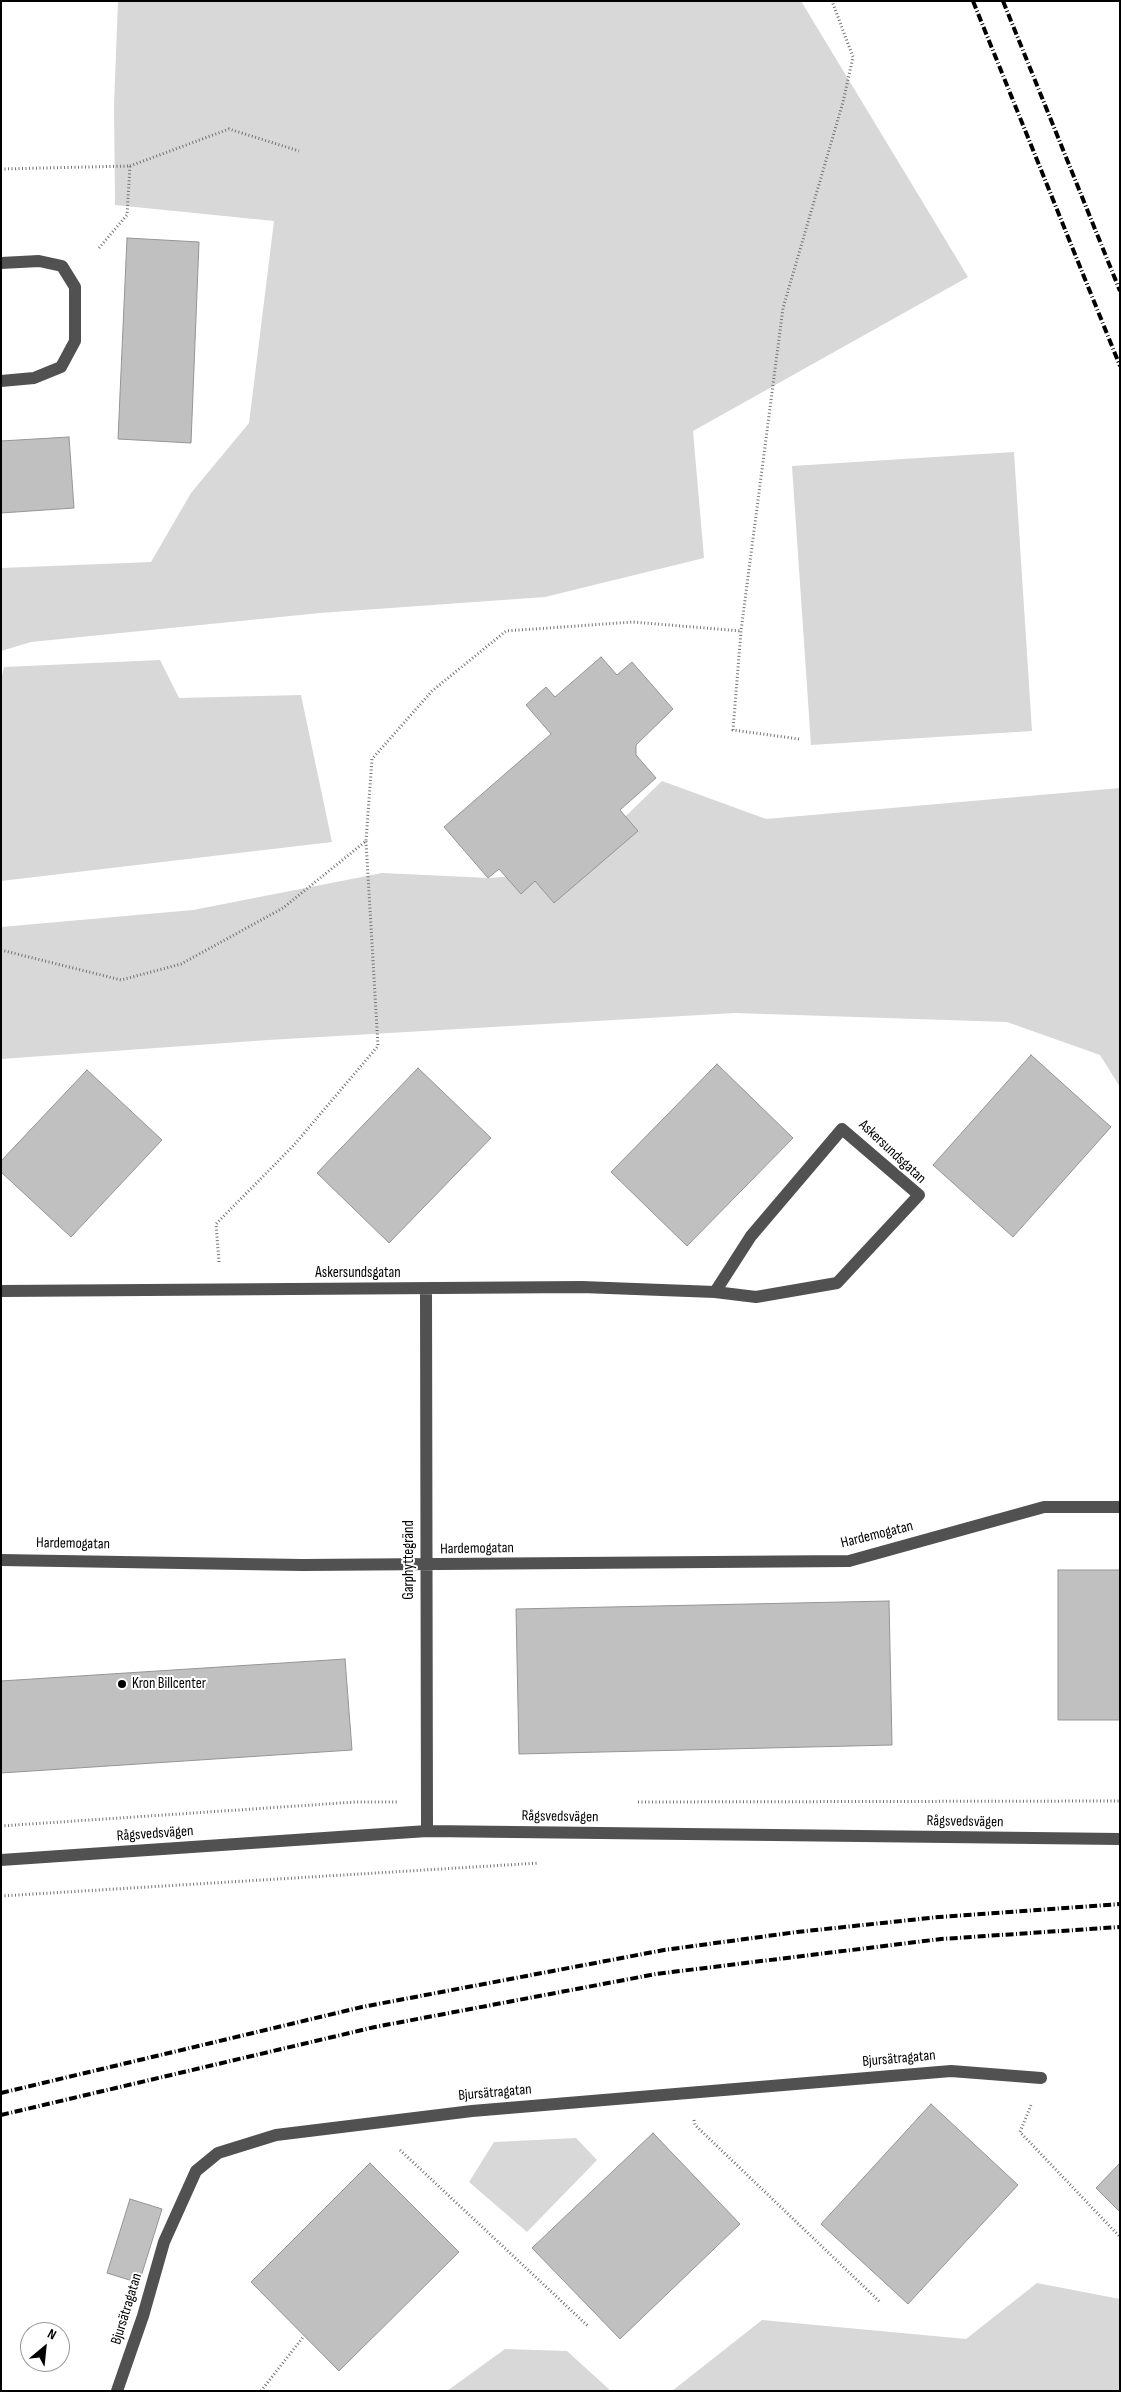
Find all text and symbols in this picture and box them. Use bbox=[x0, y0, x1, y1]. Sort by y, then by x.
street label: Askersundsgatan bbox=[855, 1116, 929, 1188]
street label: Askersundsgatan bbox=[315, 1264, 401, 1282]
street label: Hardemogatan bbox=[839, 1517, 915, 1553]
street label: Garphyttegränd bbox=[400, 1520, 418, 1600]
street label: Hardemogatan bbox=[36, 1534, 110, 1554]
street label: Hardemogatan bbox=[440, 1539, 514, 1559]
place label: Kron Billcenter bbox=[132, 1675, 206, 1693]
marker: Kron Billcenter bbox=[116, 1678, 128, 1690]
street label: Rågsvedsvägen bbox=[521, 1807, 599, 1827]
street label: Rågsvedsvägen bbox=[926, 1812, 1004, 1832]
street label: Rågsvedsvägen bbox=[116, 1822, 194, 1846]
street label: Bjursätragatan bbox=[862, 2047, 936, 2071]
street label: Bjursätragatan bbox=[458, 2081, 532, 2105]
street label: Bjursätragatan bbox=[108, 2271, 146, 2347]
north arrow bbox=[20, 2322, 70, 2372]
text: N bbox=[45, 2325, 59, 2343]

